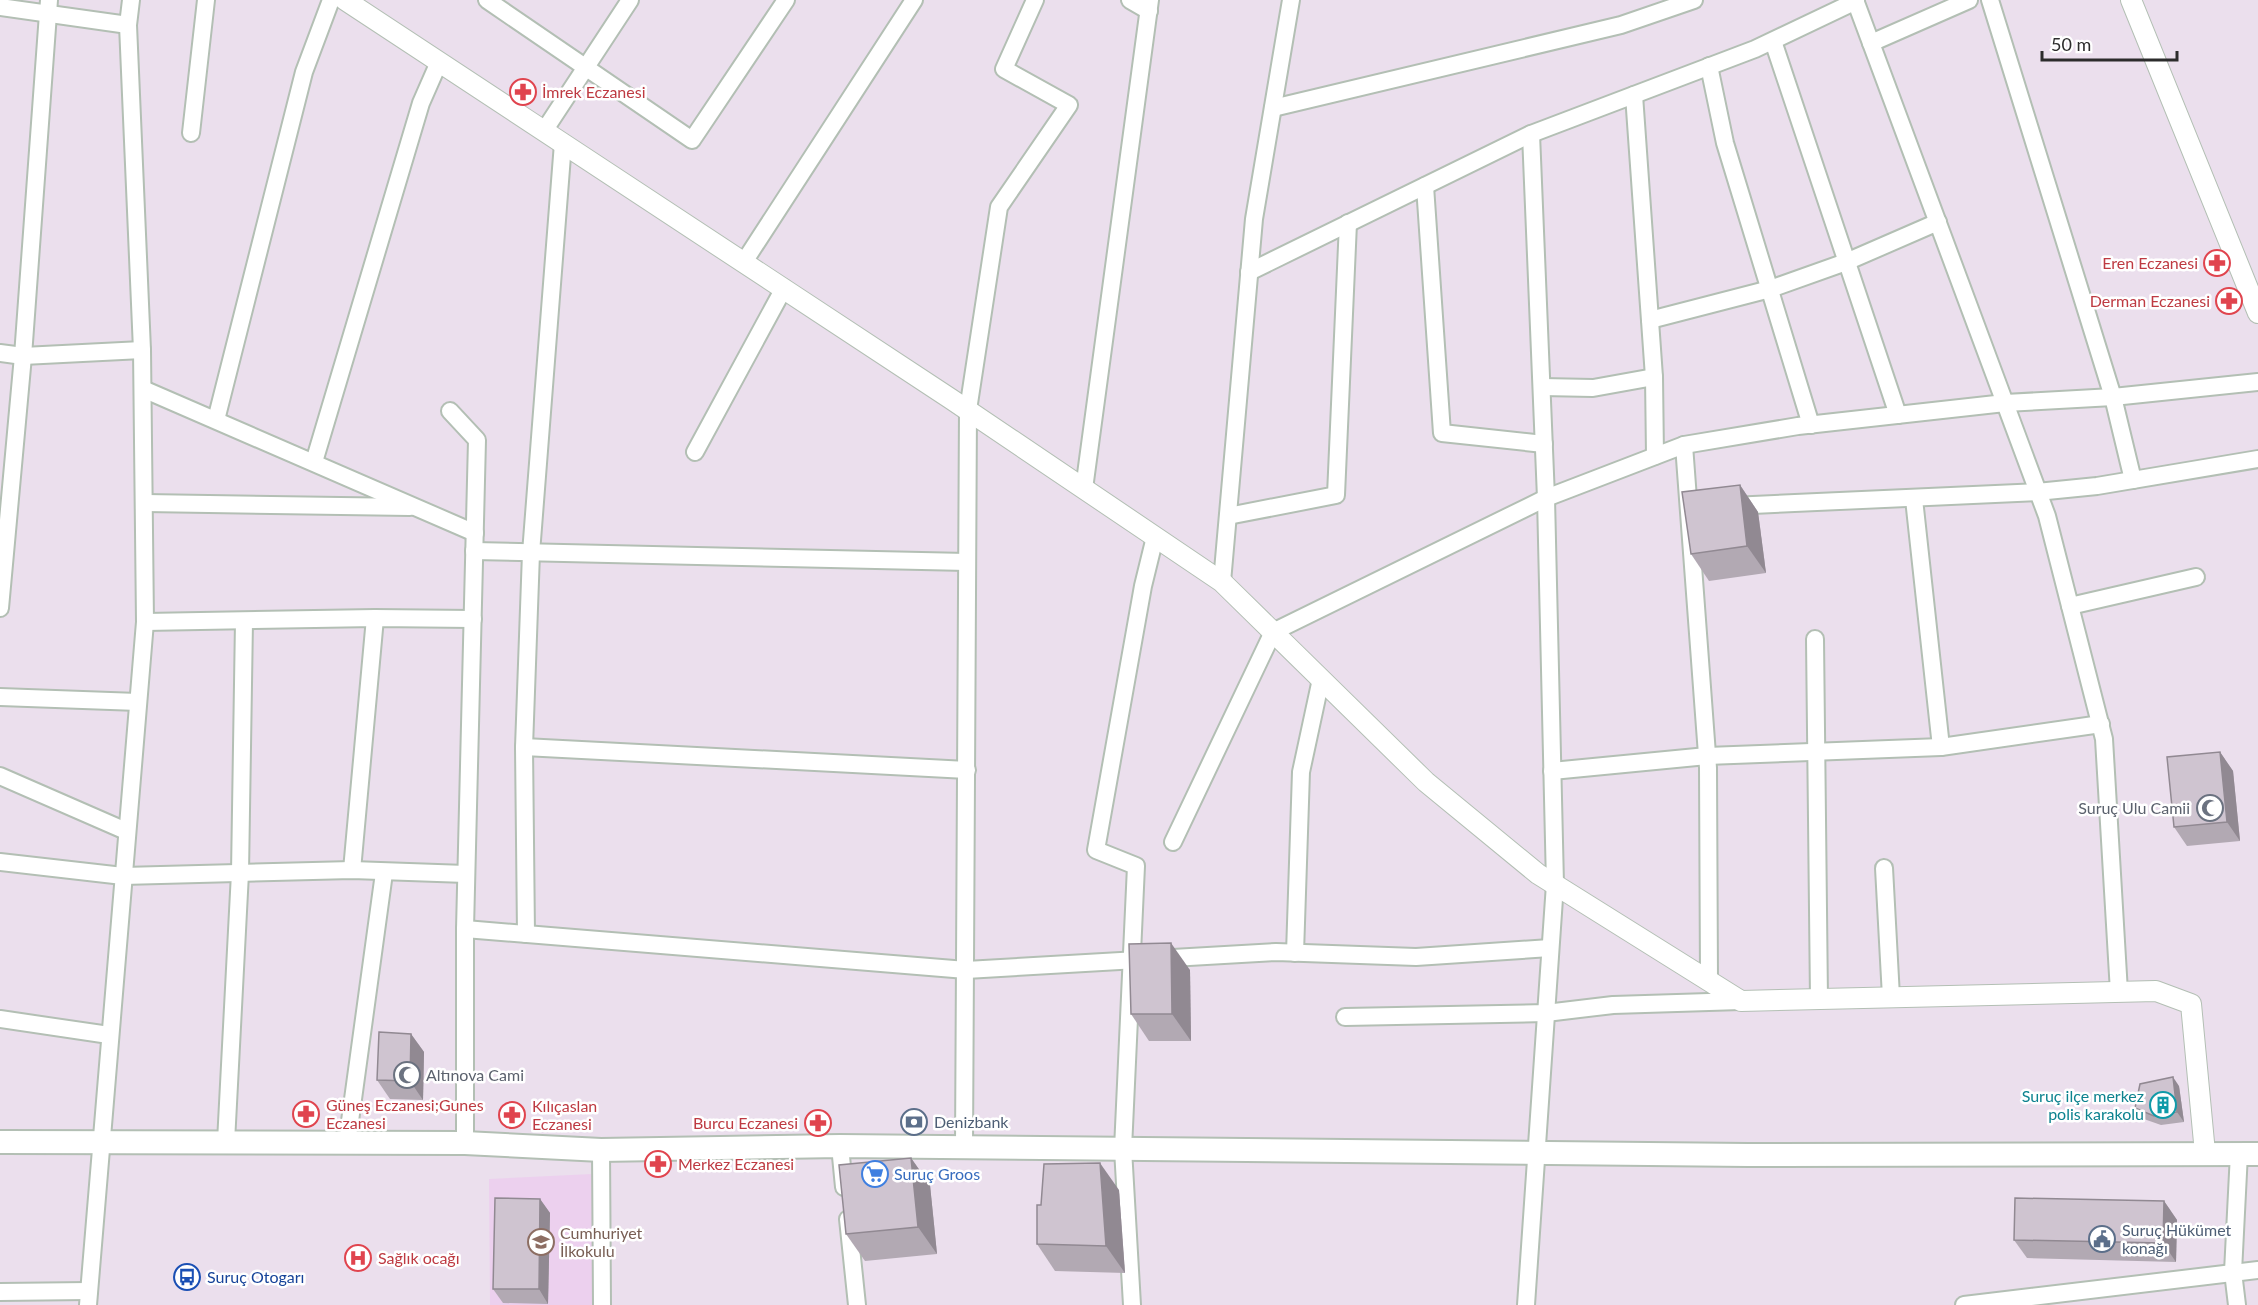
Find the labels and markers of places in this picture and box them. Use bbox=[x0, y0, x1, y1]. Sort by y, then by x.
pharmacy icon: İmrek Eczanesi bbox=[508, 77, 538, 107]
place label: İmrek Eczanesi bbox=[542, 82, 646, 101]
pharmacy icon: Eren Eczanesi bbox=[2202, 248, 2232, 278]
place label: Eren Eczanesi bbox=[2102, 253, 2198, 272]
pharmacy icon: Derman Eczanesi bbox=[2214, 286, 2244, 316]
place label: Derman Eczanesi bbox=[2090, 291, 2210, 310]
mosque icon: Suruç Ulu Camii bbox=[2195, 793, 2225, 823]
place label: Suruç Ulu Camii bbox=[2078, 798, 2190, 817]
mosque icon: Altınova Cami bbox=[392, 1060, 422, 1090]
place label: Altınova Cami bbox=[426, 1065, 524, 1084]
place label: Suruç ilçe merkez polis karakolu bbox=[2022, 1086, 2144, 1123]
building icon: Suruç ilçe merkez polis karakolu bbox=[2148, 1090, 2178, 1120]
place label: Güneş Eczanesi;Gunes Eczanesi bbox=[326, 1095, 484, 1132]
place label: Kılıçaslan Eczanesi bbox=[532, 1096, 597, 1133]
pharmacy icon: Güneş Eczanesi;Gunes Eczanesi bbox=[291, 1099, 321, 1129]
pharmacy icon: Kılıçaslan Eczanesi bbox=[497, 1100, 527, 1130]
bank icon: Denizbank bbox=[899, 1107, 929, 1137]
pharmacy icon: Burcu Eczanesi bbox=[803, 1108, 833, 1138]
place label: Denizbank bbox=[934, 1112, 1009, 1131]
place label: Burcu Eczanesi bbox=[693, 1113, 798, 1132]
pharmacy icon: Merkez Eczanesi bbox=[643, 1149, 673, 1179]
place label: Merkez Eczanesi bbox=[678, 1154, 794, 1173]
supermarket icon: Suruç Groos bbox=[860, 1159, 890, 1189]
place label: Suruç Groos bbox=[894, 1164, 980, 1183]
place label: Suruç Hükümet konağı bbox=[2122, 1220, 2232, 1257]
place label: Cumhuriyet İlkokulu bbox=[560, 1223, 643, 1260]
public building icon: Suruç Hükümet konağı bbox=[2087, 1224, 2117, 1254]
school or university icon: Cumhuriyet İlkokulu bbox=[526, 1227, 556, 1257]
hospital icon: Sağlık ocağı bbox=[343, 1243, 373, 1273]
place label: Sağlık ocağı bbox=[378, 1248, 460, 1267]
bus stop icon: Suruç Otogarı bbox=[172, 1262, 202, 1292]
place label: Suruç Otogarı bbox=[207, 1267, 304, 1286]

